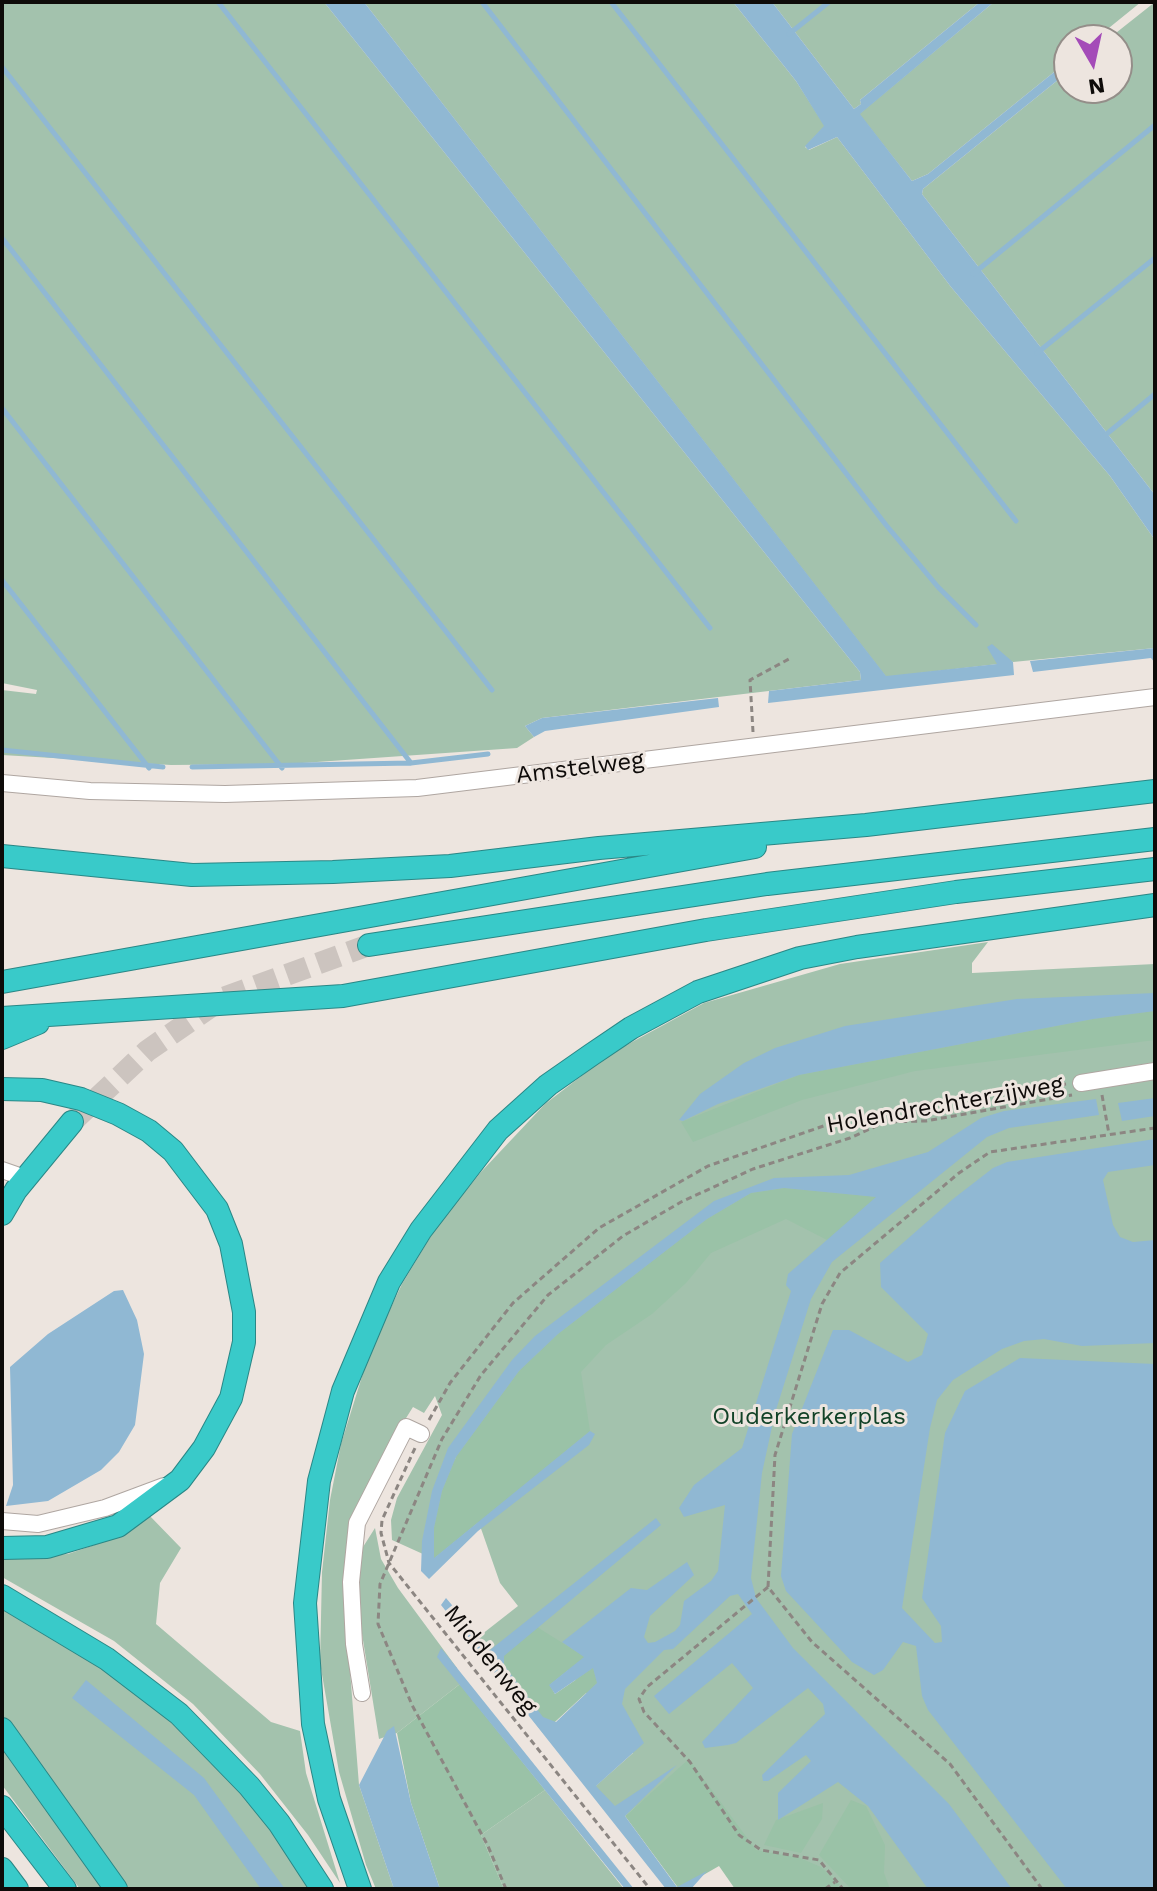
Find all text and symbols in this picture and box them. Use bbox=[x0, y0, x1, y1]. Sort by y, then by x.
north arrow bbox=[1053, 24, 1133, 104]
text: N bbox=[1087, 73, 1107, 100]
street label: Amstelweg bbox=[514, 746, 646, 790]
street label: Holendrechterzijweg bbox=[824, 1070, 1066, 1140]
park label: Ouderkerkerplas bbox=[712, 1403, 906, 1431]
street label: Middenweg bbox=[437, 1600, 543, 1720]

